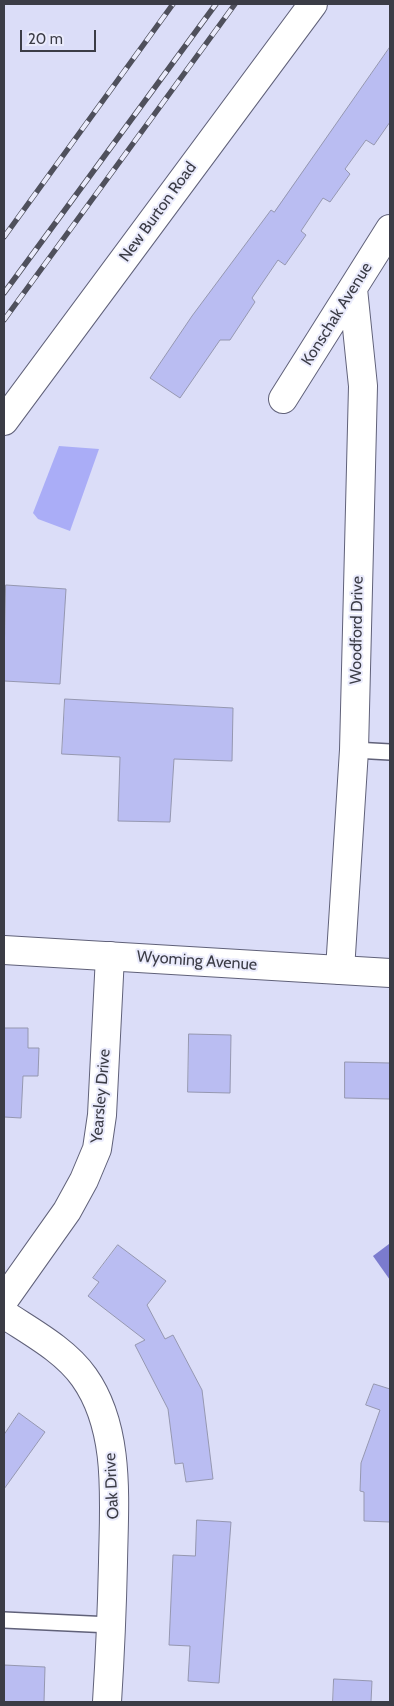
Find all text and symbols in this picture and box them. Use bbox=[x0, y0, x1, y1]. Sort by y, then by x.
scale bar bbox=[22, 20, 99, 52]
text: 20 m bbox=[28, 30, 63, 48]
street label: New Burton Road bbox=[115, 158, 201, 266]
street label: Konschak Avenue bbox=[298, 259, 376, 369]
street label: Woodford Drive bbox=[346, 576, 368, 684]
street label: Wyoming Avenue bbox=[136, 947, 258, 975]
street label: Yearsley Drive bbox=[87, 1048, 115, 1144]
street label: Oak Drive bbox=[101, 1452, 123, 1520]

